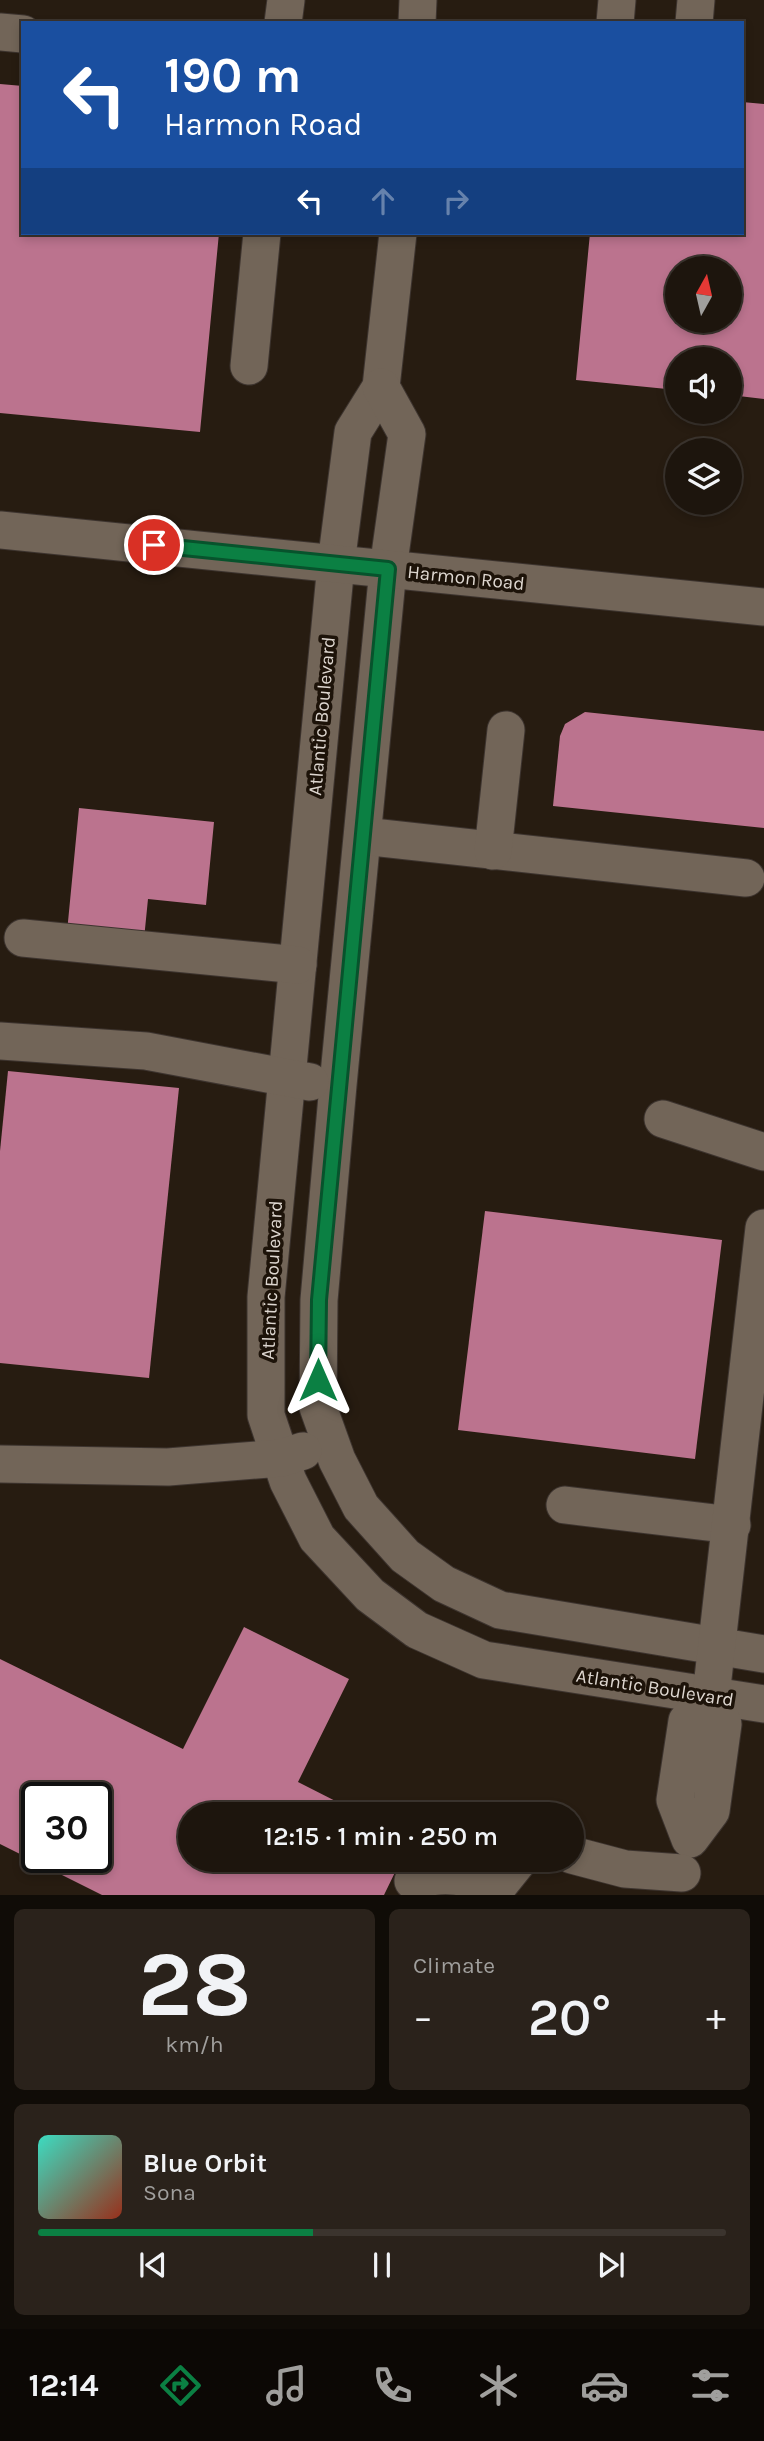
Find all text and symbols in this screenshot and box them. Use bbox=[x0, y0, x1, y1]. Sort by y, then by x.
text: 190 m bbox=[164, 47, 301, 104]
icon: left bbox=[49, 49, 140, 140]
text: Harmon Road bbox=[164, 106, 363, 143]
icon: left bbox=[291, 182, 329, 220]
icon: ahead bbox=[364, 182, 402, 220]
icon: right bbox=[437, 182, 475, 220]
north arrow bbox=[665, 256, 742, 332]
map controls bbox=[665, 256, 742, 515]
button: sound bbox=[665, 347, 742, 424]
button: layers bbox=[665, 438, 742, 515]
pin bbox=[124, 515, 184, 575]
icon: arrive bbox=[135, 526, 173, 564]
street label: Harmon Road bbox=[406, 561, 526, 595]
street label: Atlantic Boulevard bbox=[304, 636, 340, 796]
street label: Atlantic Boulevard bbox=[257, 1200, 287, 1360]
position arrow bbox=[281, 1343, 355, 1417]
street label: Atlantic Boulevard bbox=[574, 1665, 735, 1711]
speed limit sign: 30 bbox=[21, 1782, 112, 1873]
text: 12:15 · 1 min · 250 m bbox=[264, 1821, 498, 1852]
text: 28 bbox=[138, 1932, 251, 2038]
text: Climate bbox=[413, 1952, 495, 1979]
text: 20° bbox=[528, 1987, 611, 2048]
text: − bbox=[413, 1995, 433, 2040]
text: + bbox=[706, 1995, 726, 2040]
text: km/h bbox=[165, 2031, 224, 2058]
text: Blue Orbit bbox=[143, 2148, 267, 2179]
text: Sona bbox=[143, 2179, 196, 2206]
icon: previous bbox=[134, 2246, 172, 2284]
icon: pause bbox=[363, 2246, 401, 2284]
icon: next bbox=[592, 2246, 630, 2284]
icon: directions bbox=[156, 2361, 205, 2410]
icon: music bbox=[262, 2361, 311, 2410]
icon: phone bbox=[368, 2361, 417, 2410]
icon: climate bbox=[474, 2361, 523, 2410]
icon: car bbox=[580, 2361, 629, 2410]
icon: filters bbox=[686, 2361, 735, 2410]
text: 12:14 bbox=[29, 2367, 98, 2404]

